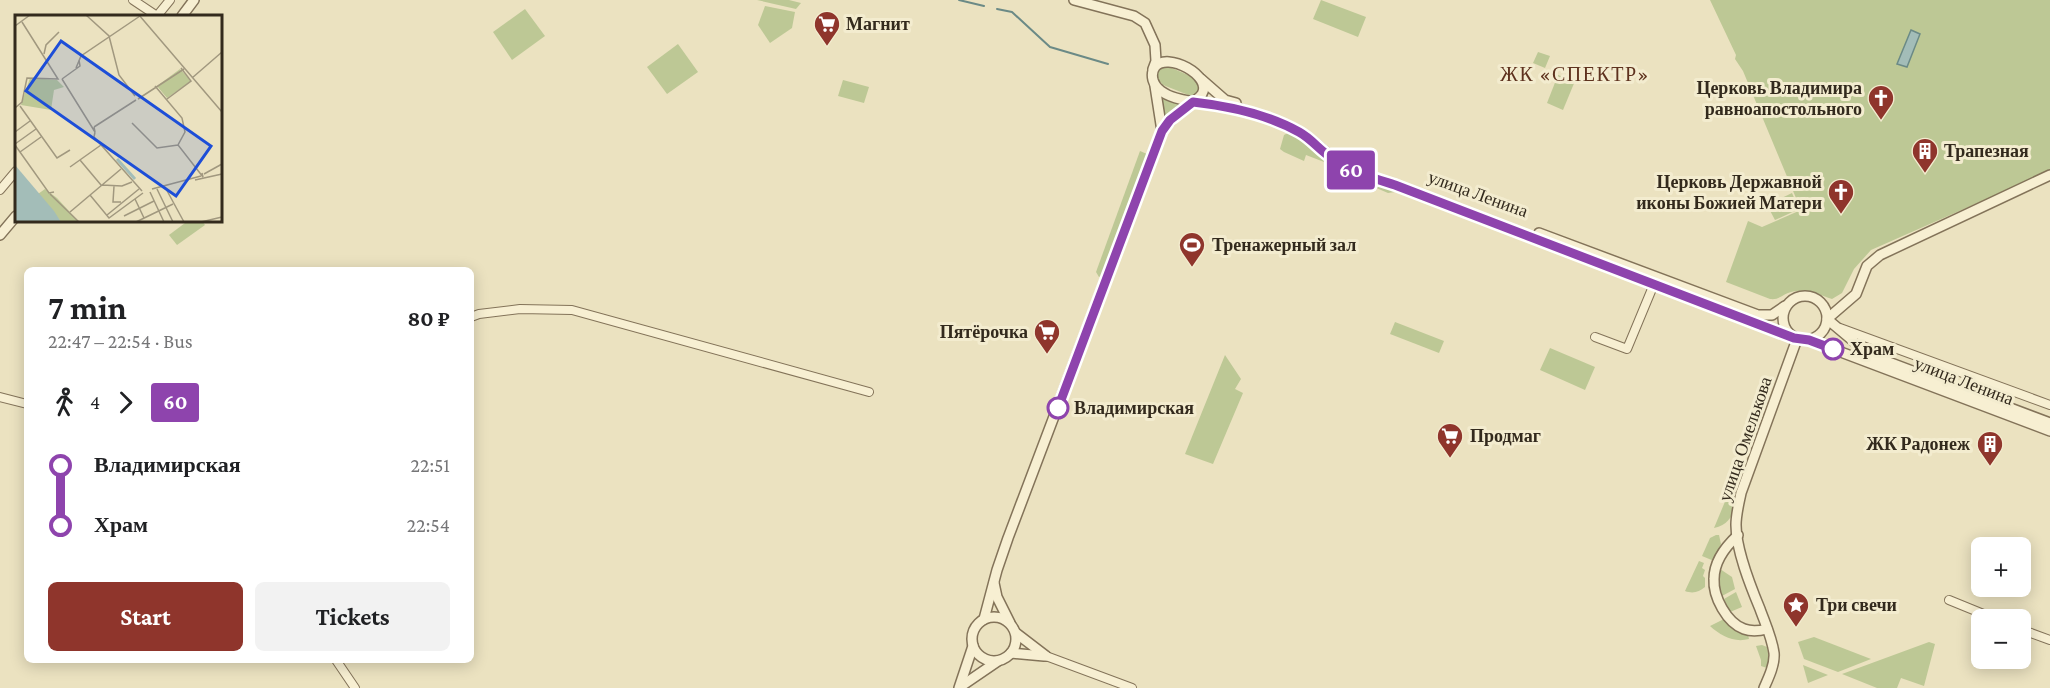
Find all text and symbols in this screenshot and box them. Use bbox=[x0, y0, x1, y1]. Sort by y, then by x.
supermarket icon: Магнит bbox=[812, 9, 842, 47]
place label: Магнит bbox=[846, 14, 910, 34]
inset map bbox=[15, 15, 222, 222]
district label: ЖК «СПЕКТР» bbox=[1500, 63, 1650, 85]
place label: Церковь Владимира равноапостольного bbox=[1696, 78, 1862, 119]
church icon: Церковь Владимира равноапостольного bbox=[1866, 83, 1896, 121]
building icon: Трапезная bbox=[1910, 136, 1940, 174]
place label: Трапезная bbox=[1944, 141, 2029, 161]
line badge: 60 bbox=[1324, 150, 1378, 190]
text: 60 bbox=[1339, 158, 1363, 182]
street label: улица Ленина bbox=[1425, 167, 1531, 221]
place label: Церковь Державной иконы Божией Матери bbox=[1636, 172, 1822, 213]
church icon: Церковь Державной иконы Божией Матери bbox=[1826, 177, 1856, 215]
sports icon: Тренажерный зал bbox=[1177, 230, 1207, 268]
place label: Тренажерный зал bbox=[1212, 235, 1356, 255]
text: 7 min bbox=[48, 289, 127, 326]
text: 80 ₽ bbox=[407, 306, 450, 331]
supermarket icon: Пятёрочка bbox=[1032, 317, 1062, 355]
place label: Пятёрочка bbox=[940, 322, 1028, 342]
text: 22:47 – 22:54 · Bus bbox=[48, 330, 193, 352]
marker: Храм bbox=[1822, 338, 1844, 360]
place label: Храм bbox=[1850, 339, 1894, 359]
street label: улица Ленина bbox=[1911, 353, 2017, 409]
street label: улица Омелькова bbox=[1714, 374, 1776, 504]
icon: walk bbox=[48, 386, 81, 419]
icon: forward bbox=[109, 386, 142, 419]
text: 60 bbox=[163, 390, 187, 414]
text: 4 bbox=[90, 391, 100, 413]
marker: Владимирская bbox=[1047, 397, 1069, 419]
place label: Владимирская bbox=[1074, 398, 1194, 418]
supermarket icon: Продмаг bbox=[1435, 421, 1465, 459]
place label: Продмаг bbox=[1470, 426, 1541, 446]
building icon: ЖК Радонеж bbox=[1975, 429, 2005, 467]
place label: ЖК Радонеж bbox=[1866, 434, 1971, 454]
text: Владимирская bbox=[94, 452, 241, 477]
text: 22:51 bbox=[410, 454, 450, 476]
text: Храм bbox=[94, 512, 148, 537]
text: 22:54 bbox=[407, 514, 450, 536]
map controls bbox=[1971, 537, 2031, 669]
button: + bbox=[1971, 537, 2031, 597]
button: Start bbox=[48, 582, 243, 651]
button: Tickets bbox=[255, 582, 450, 651]
place icon: Три свечи bbox=[1781, 590, 1811, 628]
place label: Три свечи bbox=[1816, 595, 1897, 615]
button: − bbox=[1971, 609, 2031, 669]

